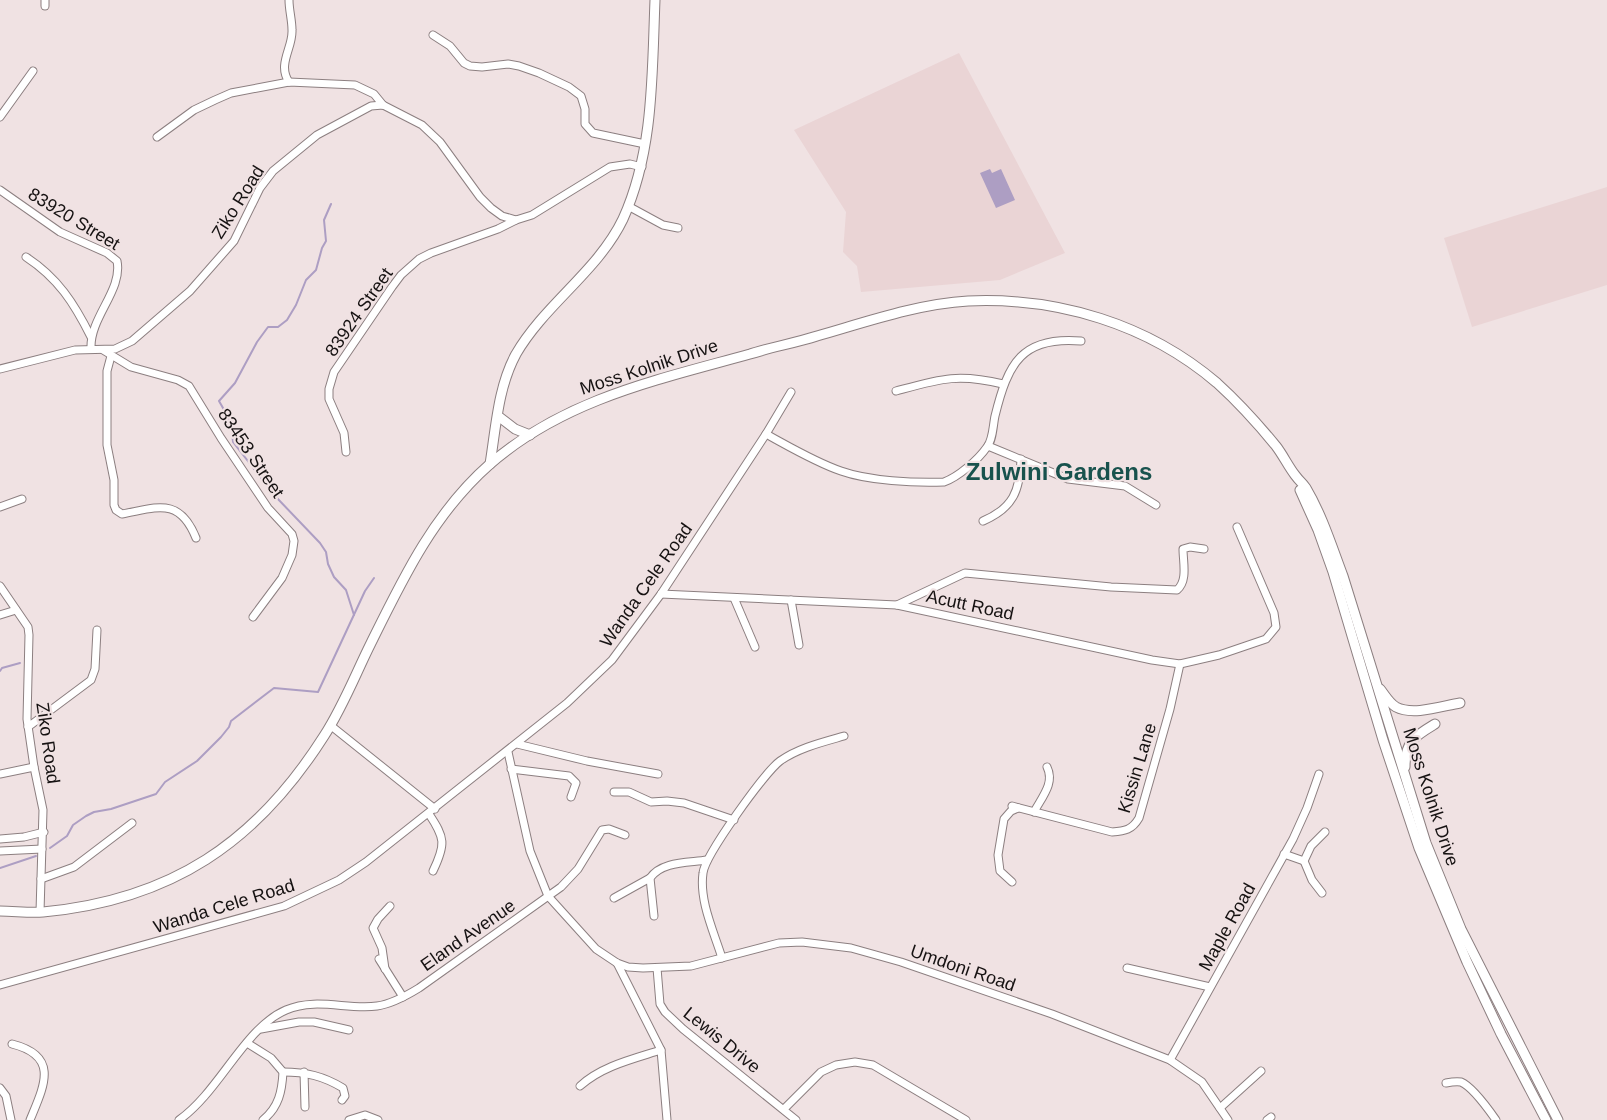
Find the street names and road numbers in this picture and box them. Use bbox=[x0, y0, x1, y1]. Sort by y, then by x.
street label: Ziko Road bbox=[208, 162, 268, 242]
street label: 83920 Street bbox=[25, 184, 123, 254]
street label: 83924 Street bbox=[321, 264, 397, 360]
street label: Moss Kolnik Drive bbox=[577, 335, 721, 399]
street label: 83453 Street bbox=[214, 405, 288, 501]
street label: Wanda Cele Road bbox=[596, 519, 696, 651]
street label: Acutt Road bbox=[924, 586, 1016, 624]
street label: Ziko Road bbox=[32, 701, 64, 785]
street label: Kissin Lane bbox=[1114, 721, 1160, 815]
street label: Moss Kolnik Drive bbox=[1399, 725, 1463, 869]
street label: Wanda Cele Road bbox=[151, 875, 297, 937]
street label: Maple Road bbox=[1195, 880, 1259, 974]
street label: Eland Avenue bbox=[417, 895, 519, 975]
street label: Umdoni Road bbox=[908, 941, 1018, 995]
street label: Lewis Drive bbox=[680, 1003, 764, 1077]

